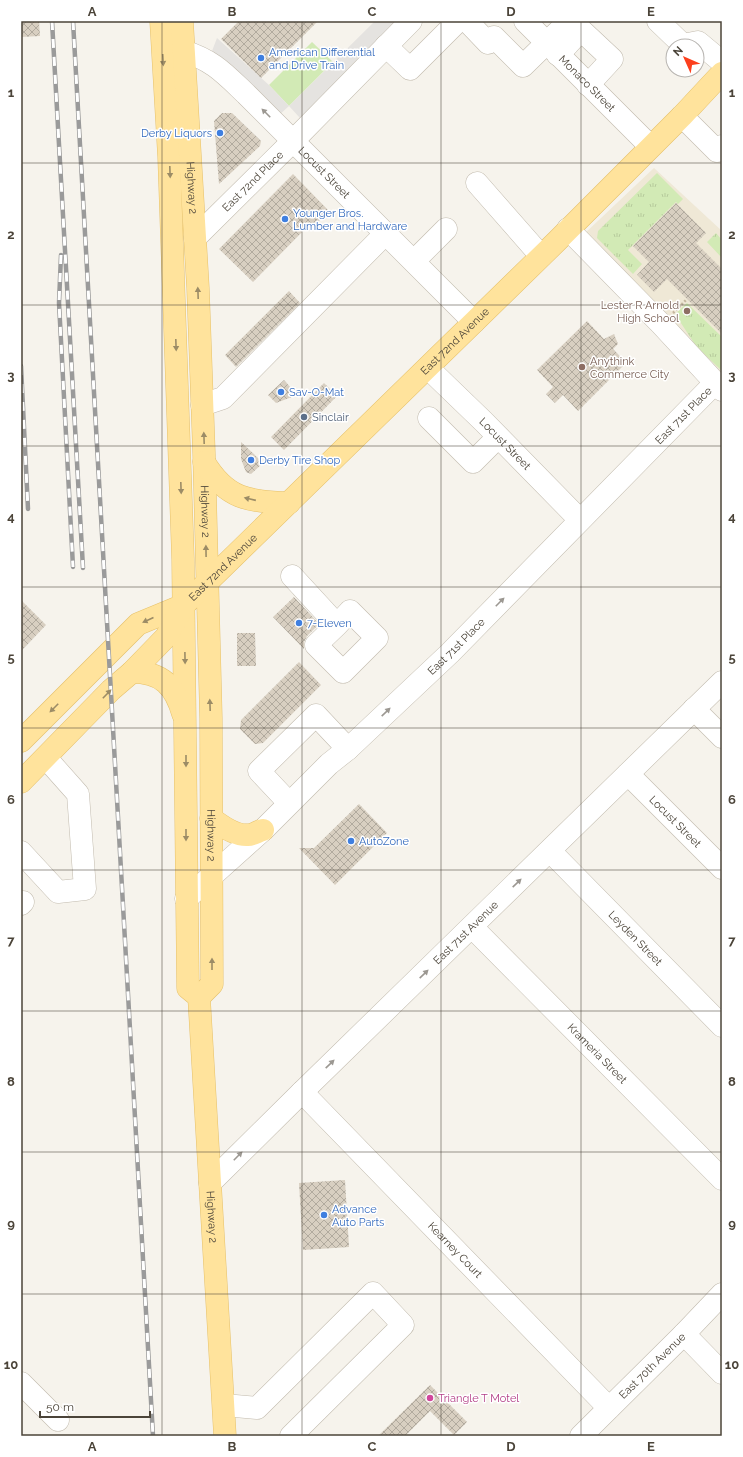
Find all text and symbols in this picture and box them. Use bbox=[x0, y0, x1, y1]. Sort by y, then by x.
text: A bbox=[88, 4, 97, 19]
text: B bbox=[228, 4, 237, 19]
text: C bbox=[368, 4, 377, 19]
text: D bbox=[506, 4, 516, 19]
text: E bbox=[647, 4, 655, 19]
north arrow bbox=[665, 38, 705, 78]
text: N bbox=[671, 44, 686, 59]
place label: American Differential and Drive Train bbox=[269, 46, 375, 72]
marker: American Differential and Drive Train bbox=[256, 53, 266, 63]
street label: Monaco Street bbox=[556, 53, 618, 115]
one-way arrow bbox=[160, 54, 167, 66]
text: 1 bbox=[8, 85, 15, 100]
text: 1 bbox=[729, 85, 736, 100]
one-way arrow bbox=[261, 109, 271, 118]
place label: Derby Liquors bbox=[141, 127, 212, 140]
marker: Derby Liquors bbox=[215, 128, 225, 138]
street label: Locust Street bbox=[295, 144, 353, 201]
street label: East 72nd Place bbox=[220, 148, 286, 214]
street label: Highway 2 bbox=[183, 161, 200, 215]
one-way arrow bbox=[166, 166, 173, 178]
place label: Younger Bros. Lumber and Hardware bbox=[293, 207, 408, 233]
marker: Younger Bros. Lumber and Hardware bbox=[280, 214, 290, 224]
text: 2 bbox=[7, 227, 15, 242]
text: 2 bbox=[728, 227, 736, 242]
one-way arrow bbox=[195, 286, 201, 299]
place label: Lester R Arnold High School bbox=[601, 299, 679, 325]
street label: East 72nd Avenue bbox=[418, 305, 492, 378]
marker: Lester R Arnold High School bbox=[682, 306, 692, 316]
one-way arrow bbox=[173, 339, 179, 352]
place label: Anythink Commerce City bbox=[590, 355, 669, 381]
marker: Anythink Commerce City bbox=[577, 362, 587, 372]
text: 3 bbox=[7, 368, 15, 383]
text: 3 bbox=[728, 368, 736, 383]
street label: East 71st Place bbox=[653, 384, 715, 447]
place label: Sav-O-Mat bbox=[289, 386, 344, 399]
marker: Sav-O-Mat bbox=[276, 387, 286, 397]
place label: Sinclair bbox=[312, 411, 349, 424]
marker: Sinclair bbox=[299, 412, 309, 422]
street label: Locust Street bbox=[476, 415, 533, 473]
one-way arrow bbox=[200, 432, 207, 444]
place label: Derby Tire Shop bbox=[259, 454, 341, 467]
marker: Derby Tire Shop bbox=[246, 455, 256, 465]
one-way arrow bbox=[177, 482, 184, 494]
street label: Highway 2 bbox=[198, 485, 212, 538]
one-way arrow bbox=[244, 496, 256, 502]
text: 4 bbox=[7, 509, 15, 524]
text: 4 bbox=[728, 509, 736, 524]
street label: East 72nd Avenue bbox=[186, 531, 260, 604]
one-way arrow bbox=[203, 544, 209, 557]
one-way arrow bbox=[495, 597, 504, 607]
street label: East 71st Place bbox=[425, 615, 488, 678]
one-way arrow bbox=[142, 617, 154, 623]
place label: 7-Eleven bbox=[307, 617, 352, 630]
marker: 7-Eleven bbox=[294, 618, 304, 628]
text: 5 bbox=[7, 650, 15, 665]
text: 5 bbox=[728, 650, 736, 665]
one-way arrow bbox=[182, 652, 188, 665]
one-way arrow bbox=[102, 689, 112, 699]
one-way arrow bbox=[207, 699, 214, 711]
one-way arrow bbox=[49, 703, 59, 713]
one-way arrow bbox=[381, 707, 391, 717]
one-way arrow bbox=[183, 755, 189, 768]
text: 6 bbox=[7, 792, 15, 807]
text: 6 bbox=[728, 792, 736, 807]
street label: Locust Street bbox=[646, 793, 704, 851]
street label: Highway 2 bbox=[204, 809, 218, 862]
one-way arrow bbox=[183, 829, 189, 842]
place label: AutoZone bbox=[359, 835, 409, 848]
marker: AutoZone bbox=[346, 836, 356, 846]
one-way arrow bbox=[512, 878, 522, 888]
street label: East 71st Avenue bbox=[431, 898, 501, 967]
street label: Leyden Street bbox=[605, 908, 665, 969]
text: 7 bbox=[7, 933, 15, 948]
text: 7 bbox=[728, 933, 736, 948]
one-way arrow bbox=[209, 957, 215, 970]
one-way arrow bbox=[419, 969, 429, 979]
street label: Krameria Street bbox=[565, 1021, 630, 1087]
one-way arrow bbox=[326, 1060, 335, 1069]
text: 8 bbox=[7, 1074, 15, 1089]
text: 8 bbox=[728, 1074, 736, 1089]
one-way arrow bbox=[233, 1151, 243, 1161]
street label: Highway 2 bbox=[203, 1190, 220, 1244]
place label: Advance Auto Parts bbox=[332, 1203, 384, 1229]
marker: Advance Auto Parts bbox=[319, 1210, 329, 1220]
text: 9 bbox=[7, 1216, 15, 1231]
text: 9 bbox=[728, 1216, 736, 1231]
street label: Kearney Court bbox=[425, 1220, 485, 1281]
street label: East 70th Avenue bbox=[616, 1330, 689, 1402]
text: 10 bbox=[4, 1357, 18, 1372]
text: 10 bbox=[725, 1357, 739, 1372]
place label: Triangle T Motel bbox=[438, 1392, 519, 1405]
scale bar bbox=[40, 1393, 150, 1419]
marker: Triangle T Motel bbox=[425, 1393, 435, 1403]
text: 50 m bbox=[46, 1400, 74, 1414]
text: A bbox=[88, 1439, 97, 1454]
text: B bbox=[228, 1439, 237, 1454]
text: C bbox=[368, 1439, 377, 1454]
text: D bbox=[506, 1439, 516, 1454]
text: E bbox=[647, 1439, 655, 1454]

